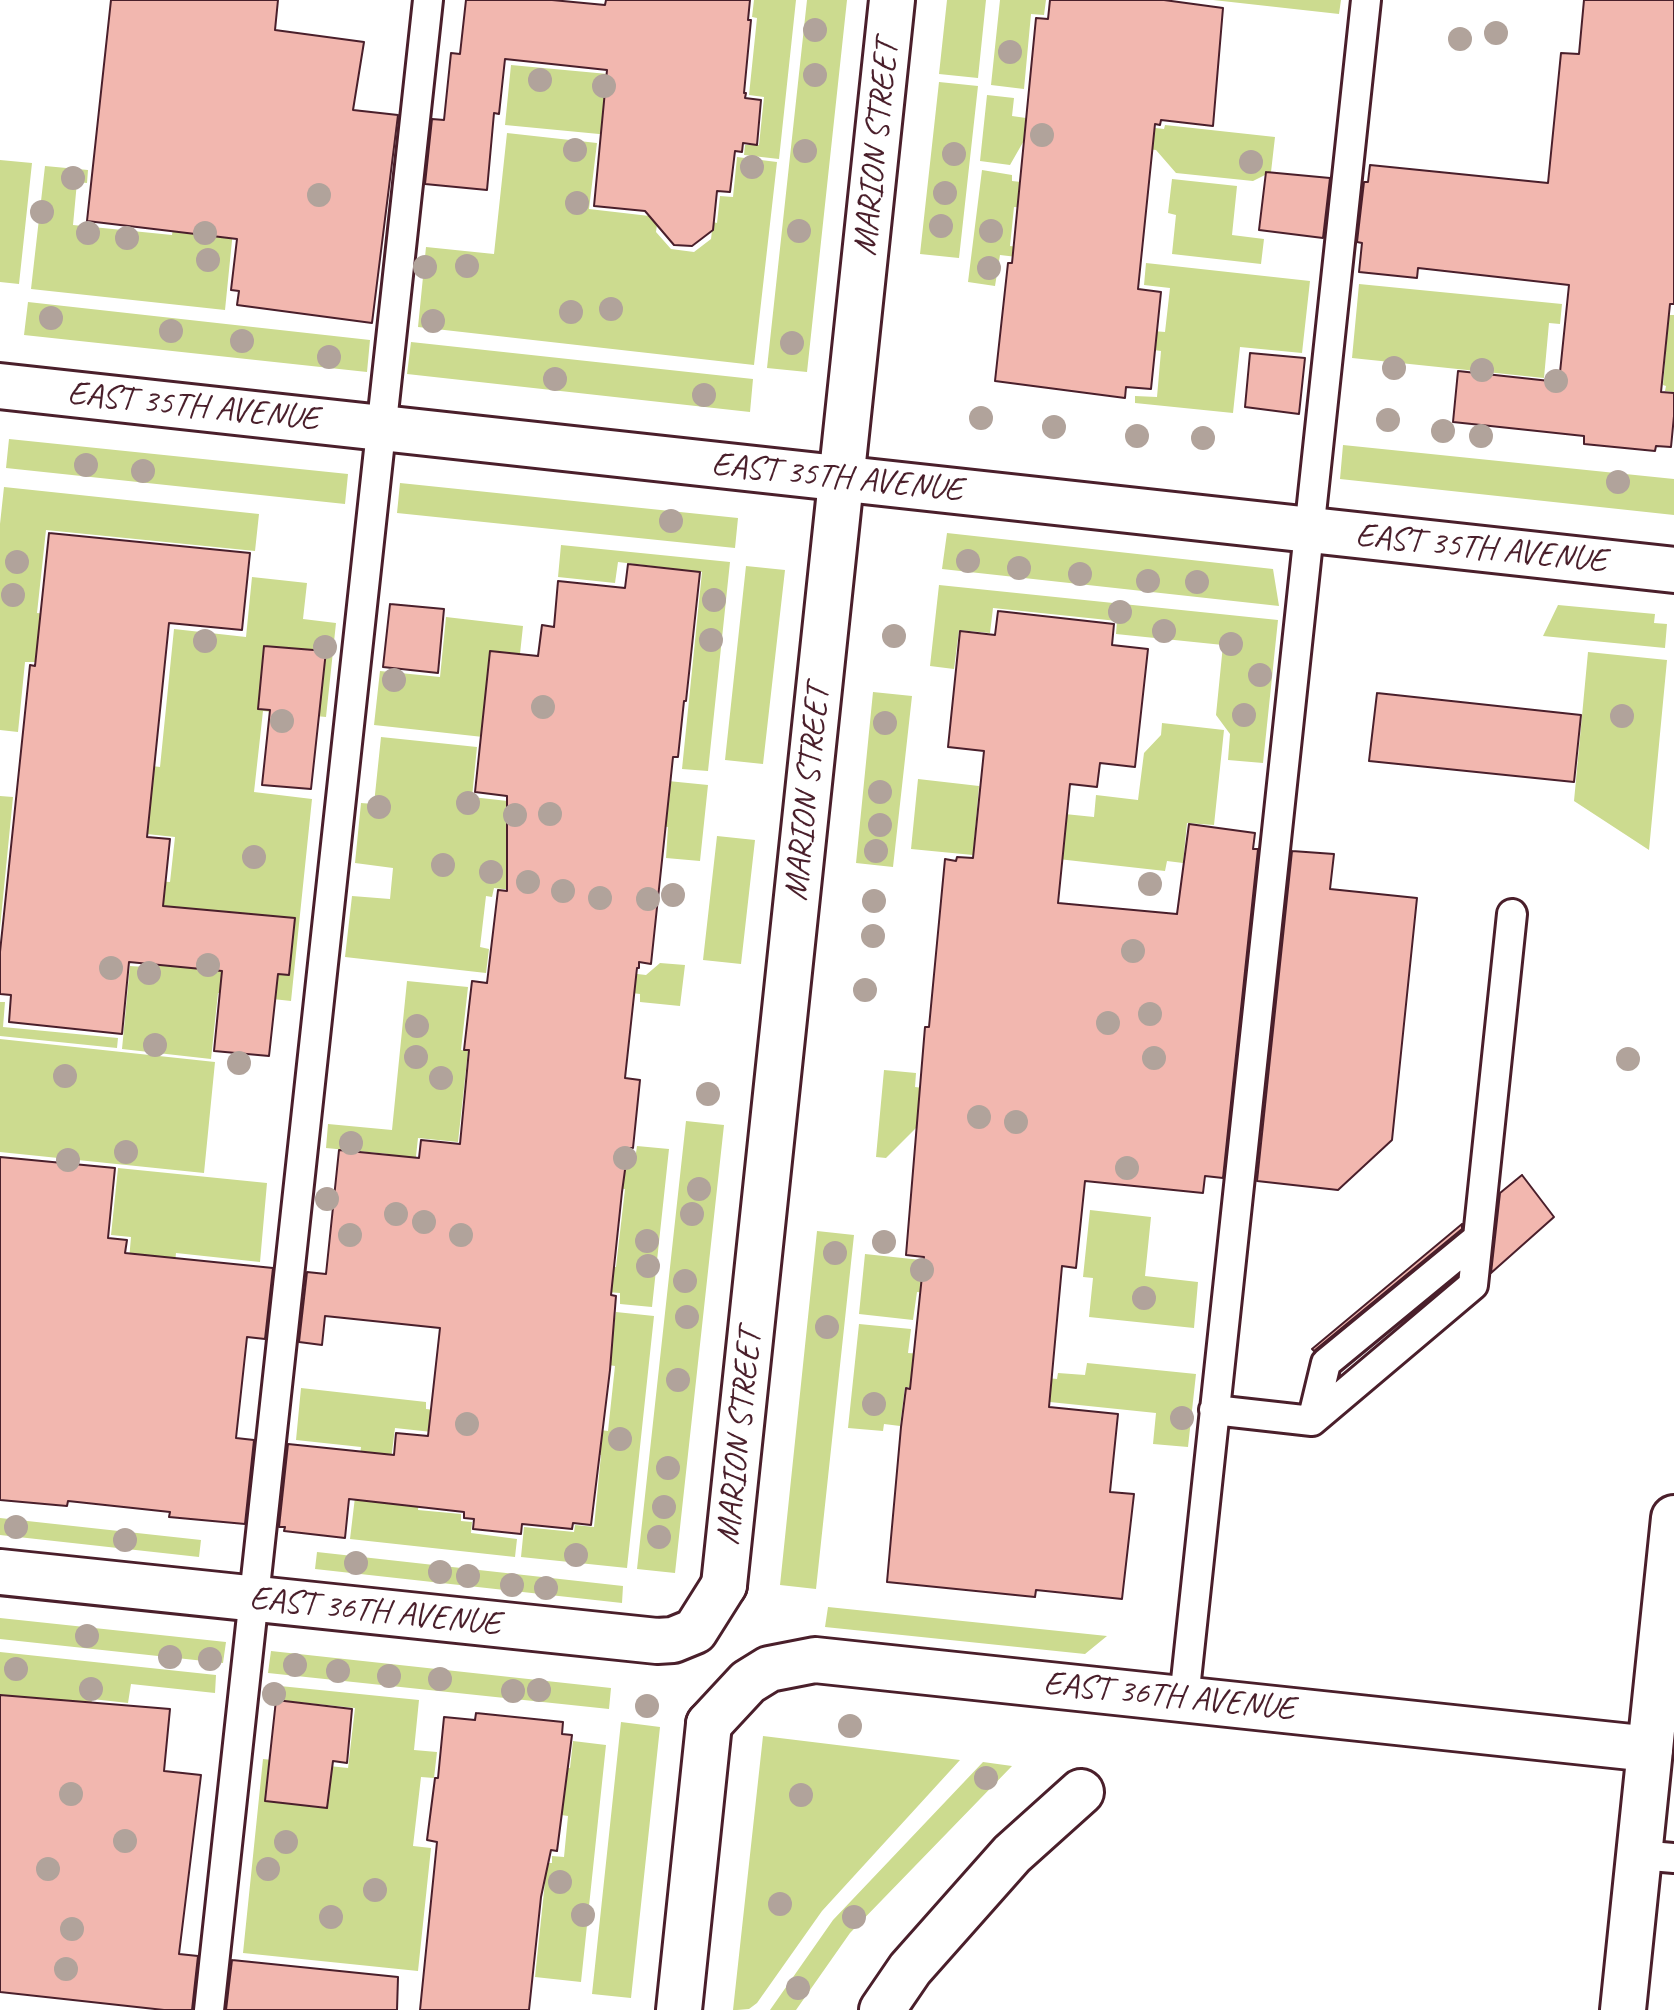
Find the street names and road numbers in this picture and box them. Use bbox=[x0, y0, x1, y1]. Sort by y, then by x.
street label: MARION STREET bbox=[845, 38, 909, 258]
street label: EAST 35TH AVENUE bbox=[65, 374, 321, 440]
street label: EAST 35TH AVENUE bbox=[709, 445, 965, 511]
street label: EAST 35TH AVENUE bbox=[1353, 516, 1609, 582]
street label: MARION STREET bbox=[776, 683, 840, 903]
street label: MARION STREET bbox=[708, 1327, 772, 1547]
street label: EAST 36TH AVENUE bbox=[247, 1579, 503, 1645]
street label: EAST 36TH AVENUE bbox=[1041, 1664, 1297, 1730]

